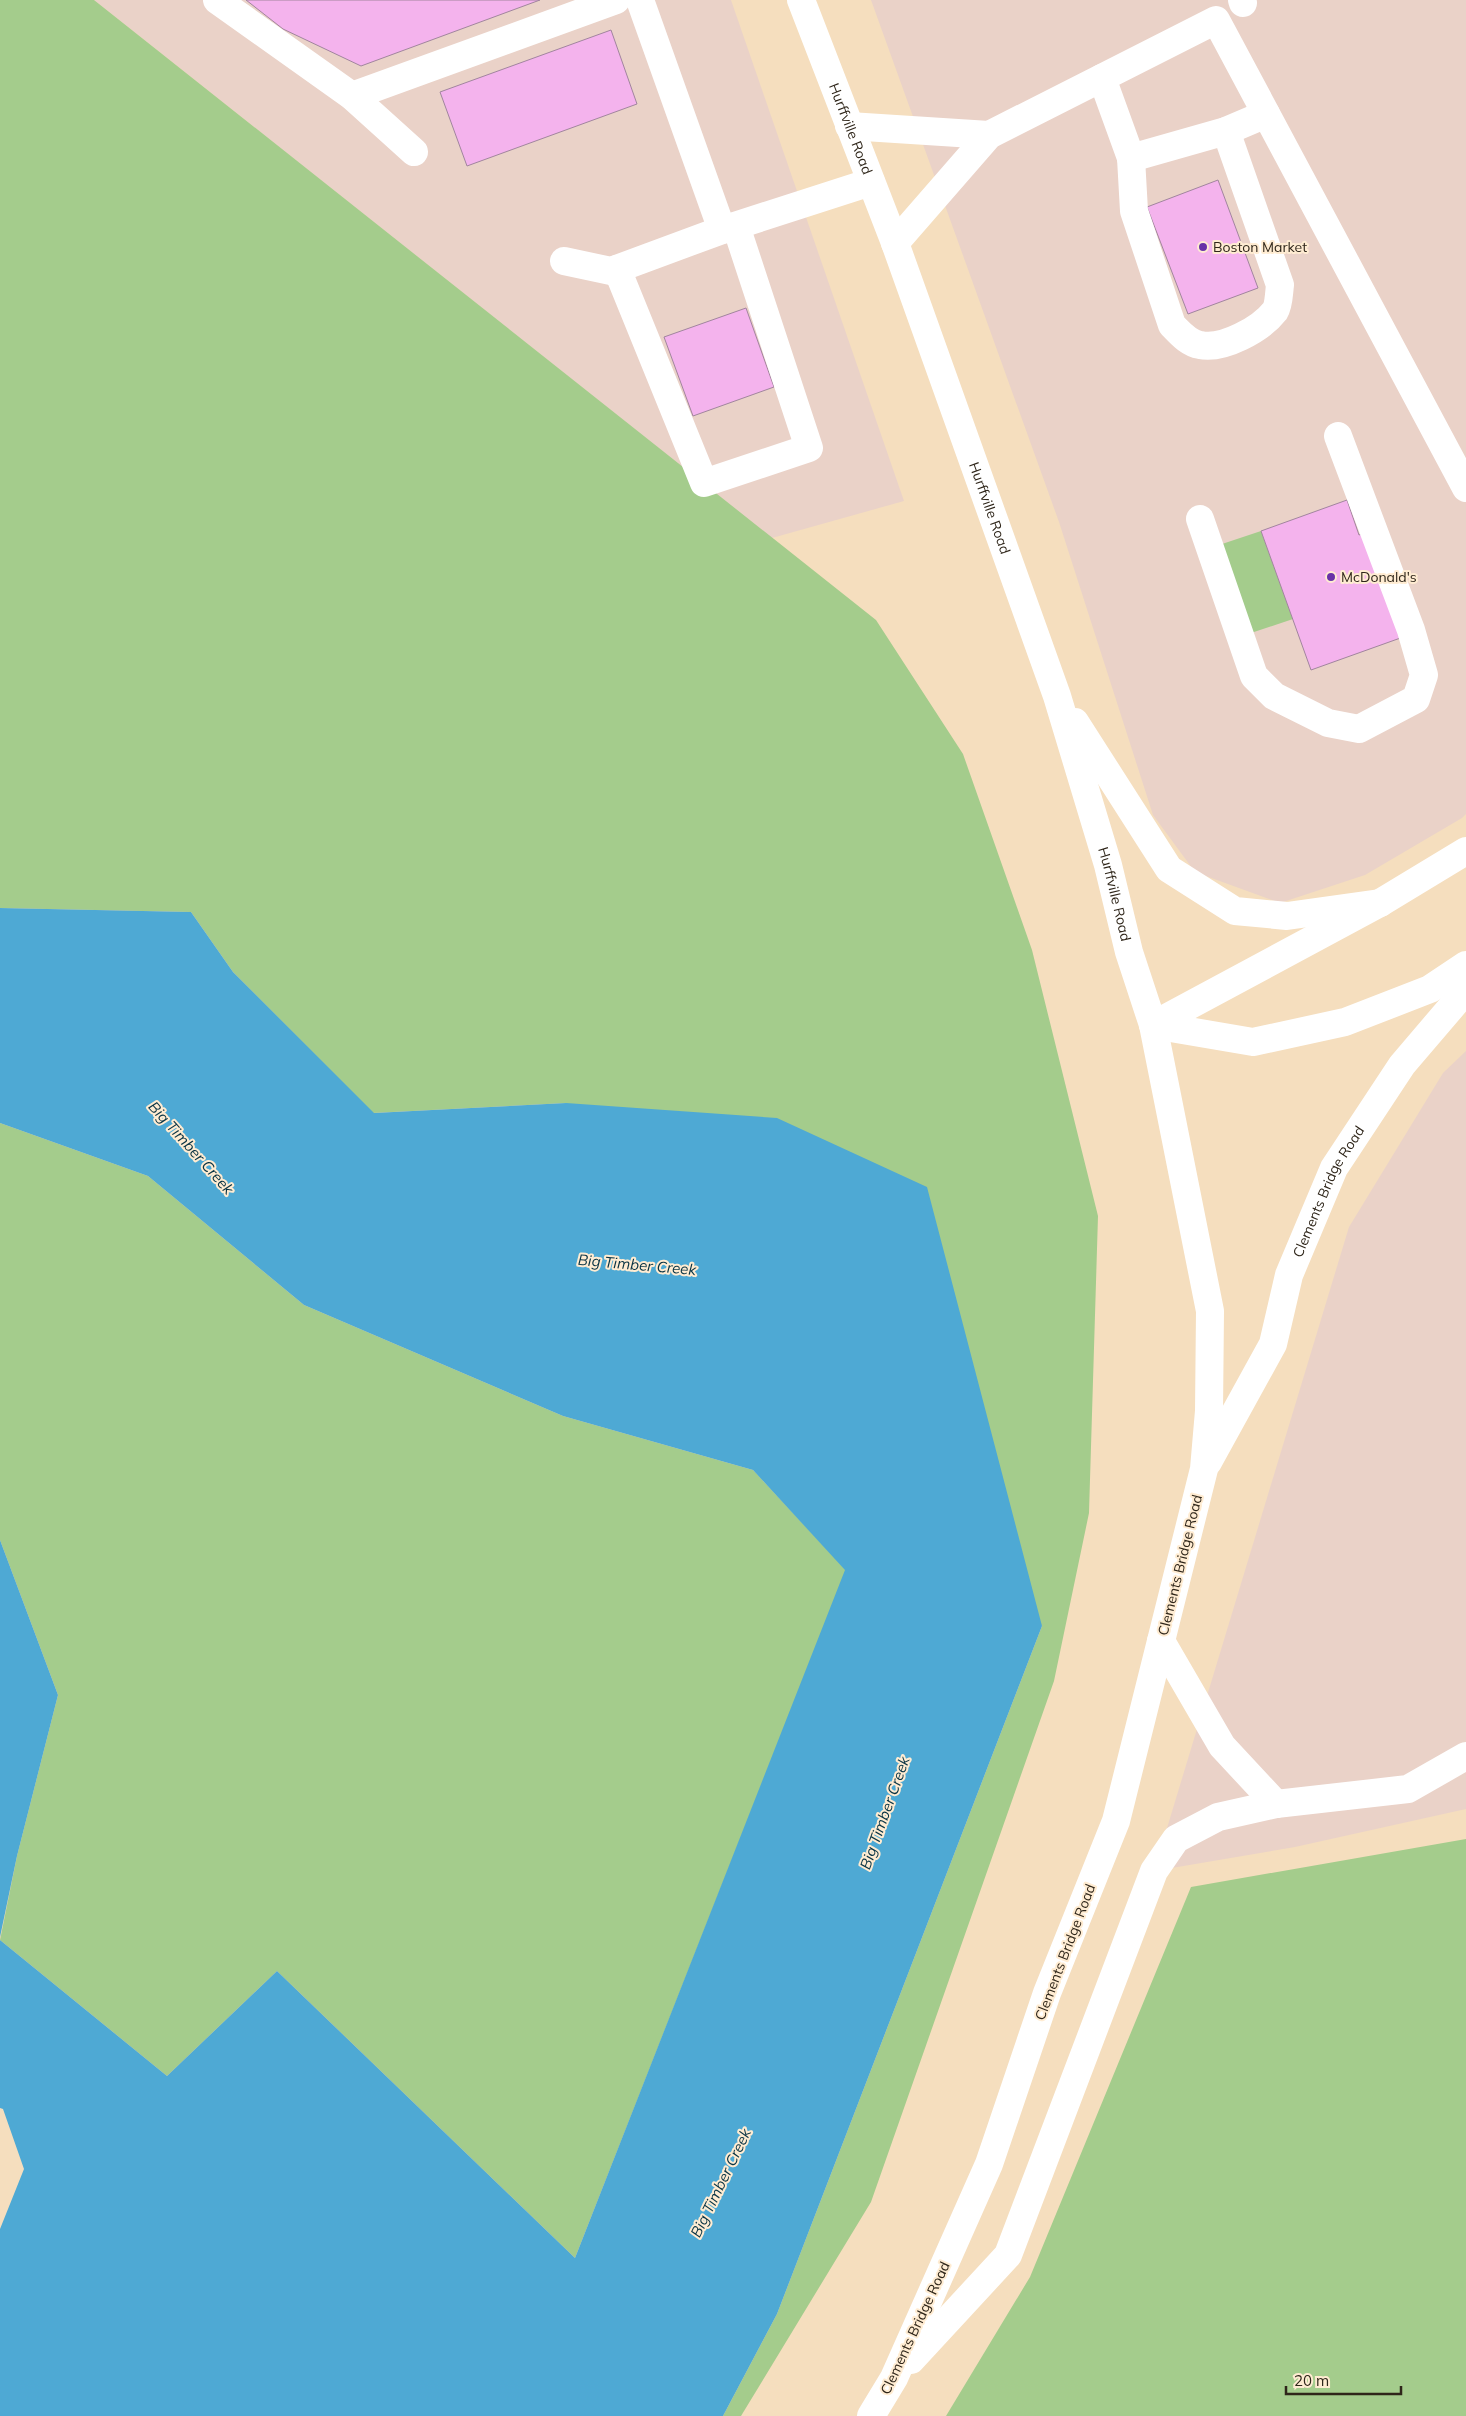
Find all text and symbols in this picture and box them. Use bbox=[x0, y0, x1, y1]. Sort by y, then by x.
street label: Hurffville Road bbox=[825, 80, 877, 177]
place label: Boston Market bbox=[1213, 238, 1307, 256]
marker: Boston Market bbox=[1197, 241, 1209, 253]
street label: Hurffville Road bbox=[965, 460, 1014, 556]
place label: McDonald's bbox=[1341, 568, 1417, 586]
marker: McDonald's bbox=[1325, 571, 1337, 583]
street label: Hurffville Road bbox=[1094, 845, 1135, 943]
water label: Big Timber Creek bbox=[145, 1097, 239, 1199]
street label: Clements Bridge Road bbox=[1289, 1122, 1368, 1260]
water label: Big Timber Creek bbox=[577, 1250, 698, 1279]
street label: Clements Bridge Road bbox=[1154, 1493, 1206, 1637]
water label: Big Timber Creek bbox=[855, 1753, 914, 1872]
street label: Clements Bridge Road bbox=[1031, 1881, 1099, 2023]
water label: Big Timber Creek bbox=[686, 2124, 756, 2240]
street label: Clements Bridge Road bbox=[876, 2259, 954, 2397]
scale bar bbox=[1286, 2364, 1401, 2396]
text: 20 m bbox=[1294, 2371, 1329, 2390]

